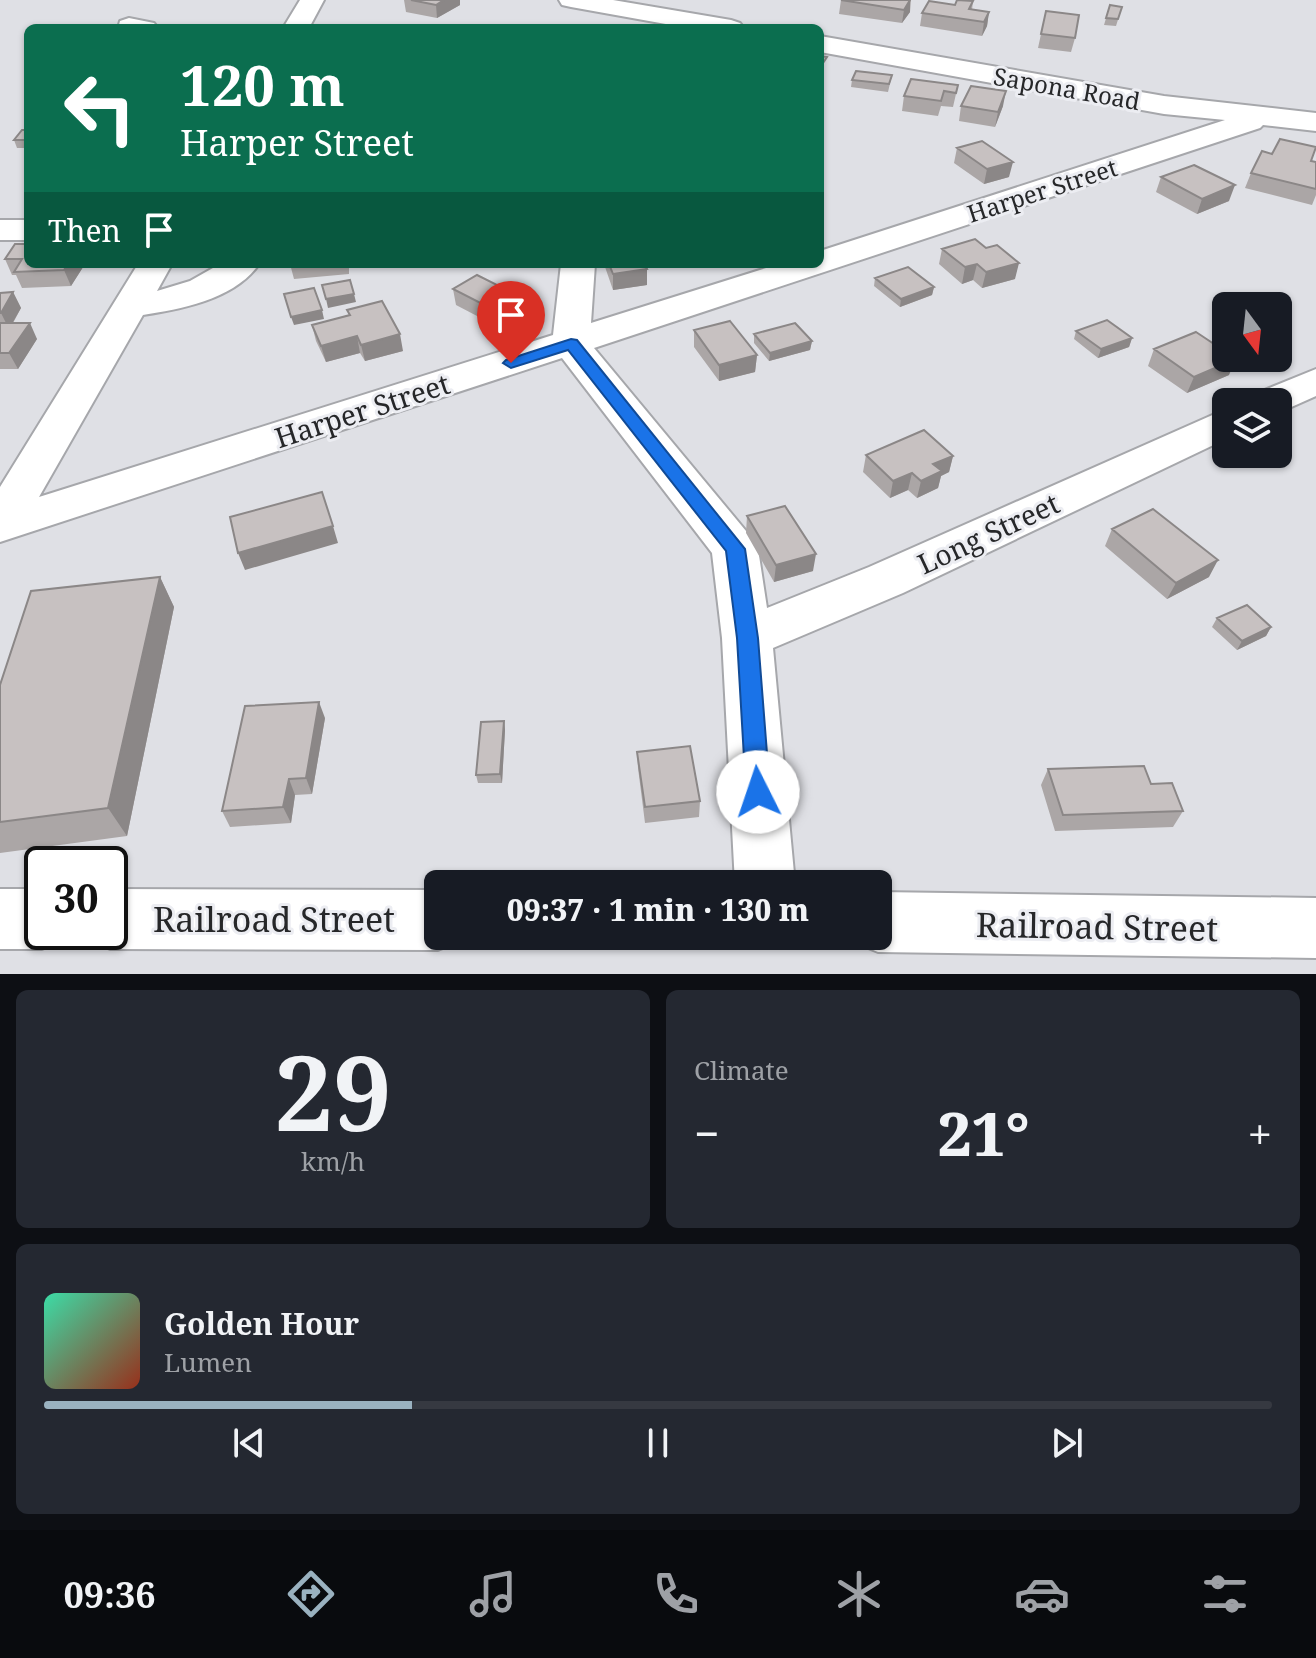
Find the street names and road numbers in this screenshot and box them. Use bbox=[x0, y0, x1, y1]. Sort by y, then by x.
street label: Sapona Road bbox=[991, 59, 1143, 117]
street label: Harper Street bbox=[963, 150, 1121, 230]
street label: Harper Street bbox=[270, 364, 455, 456]
street label: Long Street bbox=[911, 484, 1065, 582]
street label: Railroad Street bbox=[153, 896, 395, 942]
street label: Railroad Street bbox=[976, 901, 1219, 951]

